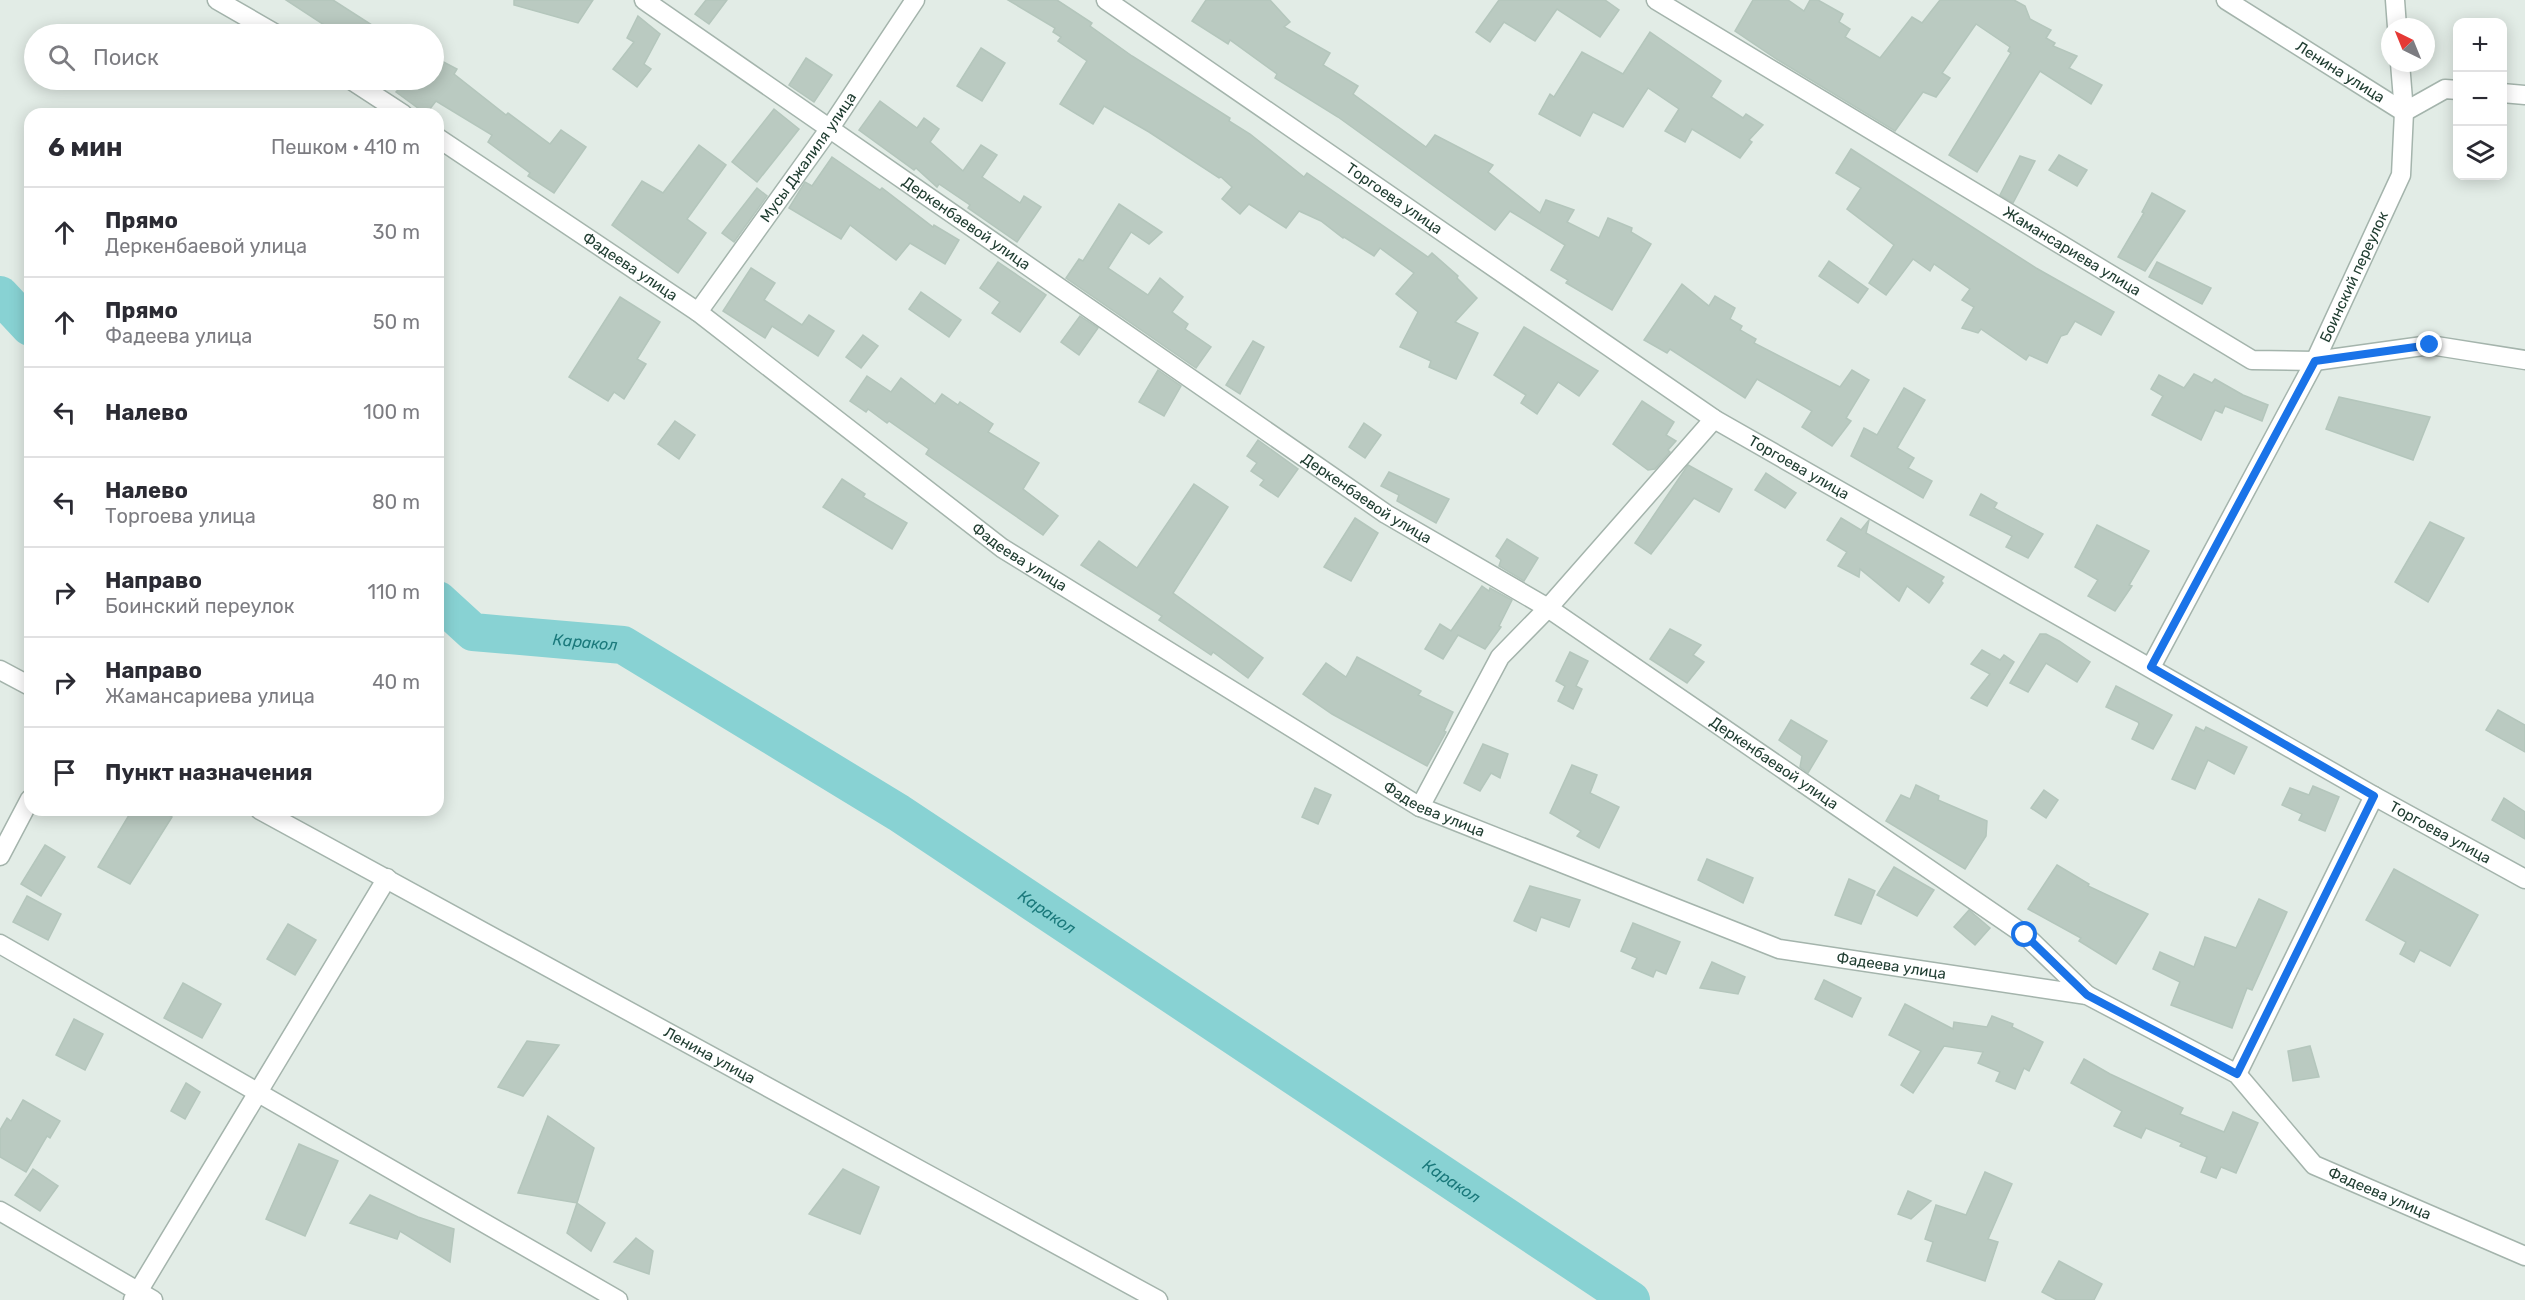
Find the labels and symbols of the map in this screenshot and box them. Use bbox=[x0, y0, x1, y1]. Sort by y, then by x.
north arrow bbox=[2381, 18, 2435, 72]
street label: Ленина улица bbox=[2292, 37, 2388, 107]
street label: Мусы Джалиля улица bbox=[756, 89, 860, 226]
street label: Торгоева улица bbox=[1342, 159, 1446, 238]
street label: Деркенбаевой улица bbox=[899, 173, 1034, 274]
street label: Жамансариева улица bbox=[2000, 203, 2144, 300]
street label: Боинский переулок bbox=[2316, 208, 2392, 345]
street label: Фадеева улица bbox=[579, 228, 681, 305]
route end bbox=[2416, 331, 2442, 357]
street label: Торгоева улица bbox=[1745, 432, 1852, 503]
street label: Деркенбаевой улица bbox=[1298, 449, 1435, 547]
street label: Фадеева улица bbox=[968, 519, 1070, 595]
water label: Каракол bbox=[552, 630, 618, 654]
street label: Деркенбаевой улица bbox=[1706, 713, 1842, 813]
street label: Фадеева улица bbox=[1380, 777, 1487, 841]
street label: Торгоева улица bbox=[2386, 797, 2494, 868]
water label: Каракол bbox=[1014, 886, 1079, 938]
route start bbox=[2011, 921, 2037, 947]
street label: Фадеева улица bbox=[1835, 949, 1947, 983]
street label: Ленина улица bbox=[661, 1023, 758, 1087]
water label: Каракол bbox=[1419, 1155, 1484, 1207]
street label: Фадеева улица bbox=[2325, 1163, 2434, 1223]

